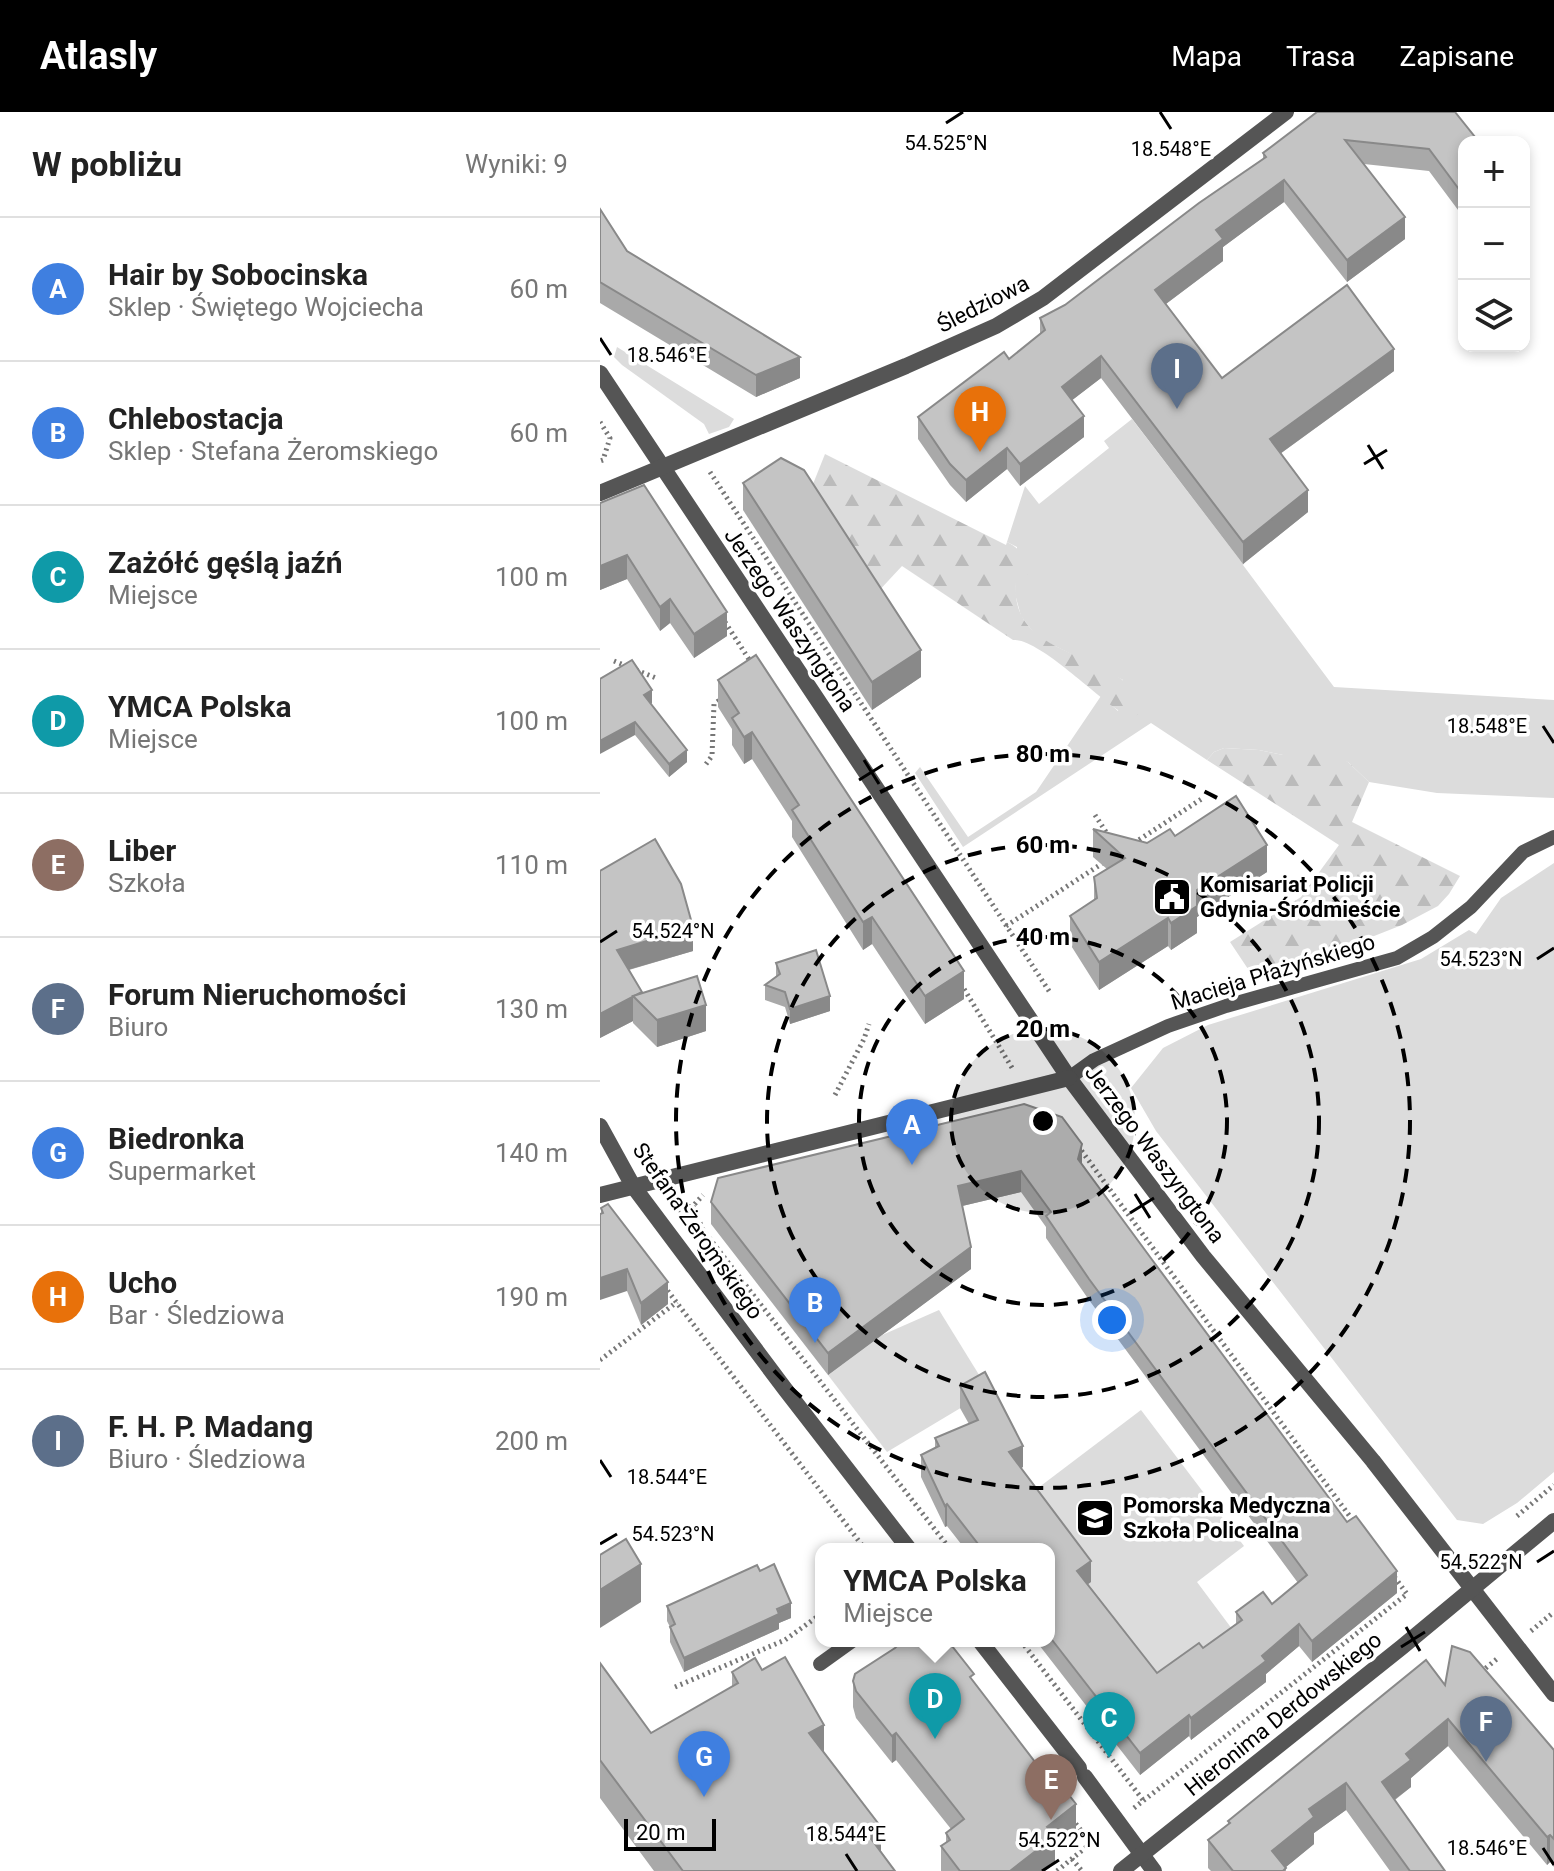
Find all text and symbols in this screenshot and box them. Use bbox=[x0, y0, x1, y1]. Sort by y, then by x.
text: Atlasly bbox=[40, 34, 157, 78]
text: Mapa bbox=[1171, 40, 1242, 73]
text: Trasa bbox=[1286, 40, 1355, 73]
text: Zapisane bbox=[1399, 40, 1514, 73]
text: 54.525°N bbox=[904, 131, 988, 155]
map controls bbox=[1458, 136, 1530, 352]
button: + bbox=[1458, 136, 1530, 208]
text: 18.548°E bbox=[1131, 137, 1211, 161]
text: W pobliżu bbox=[32, 144, 182, 184]
text: Wyniki: 9 bbox=[465, 149, 568, 179]
button: − bbox=[1458, 208, 1530, 280]
text: Hair by Sobocinska bbox=[108, 257, 368, 292]
street label: Śledziowa bbox=[932, 269, 1033, 338]
text: A bbox=[49, 274, 67, 304]
text: 60 m bbox=[510, 274, 568, 304]
button: layers bbox=[1458, 280, 1530, 352]
text: Sklep · Świętego Wojciecha bbox=[108, 292, 424, 322]
text: 18.546°E bbox=[627, 343, 707, 367]
pin: I bbox=[1151, 343, 1203, 409]
pin: H bbox=[954, 386, 1006, 452]
text: Chlebostacja bbox=[108, 401, 284, 436]
text: B bbox=[50, 418, 66, 448]
text: 60 m bbox=[510, 418, 568, 448]
text: Sklep · Stefana Żeromskiego bbox=[108, 436, 438, 466]
street label: Jerzego Waszyngtona bbox=[719, 523, 861, 717]
text: Zażółć gęślą jaźń bbox=[108, 545, 343, 580]
text: C bbox=[49, 562, 67, 592]
text: 100 m bbox=[495, 562, 568, 592]
text: Miejsce bbox=[108, 580, 198, 610]
text: YMCA Polska bbox=[108, 689, 292, 724]
text: D bbox=[50, 706, 66, 736]
text: 100 m bbox=[495, 706, 568, 736]
text: 18.548°E bbox=[1447, 714, 1527, 738]
text: Miejsce bbox=[108, 724, 198, 754]
text: 80 m bbox=[1016, 740, 1070, 768]
text: 60 m bbox=[1016, 831, 1070, 859]
text: Liber bbox=[108, 833, 176, 868]
text: E bbox=[51, 850, 65, 880]
text: 110 m bbox=[495, 850, 568, 880]
text: Szkoła bbox=[108, 868, 186, 898]
place label: Komisariat Policji Gdynia-Śródmieście bbox=[1200, 872, 1400, 922]
public building icon: Komisariat Policji Gdynia-Śródmieście bbox=[1151, 876, 1193, 918]
text: 54.524°N bbox=[631, 919, 715, 943]
text: 40 m bbox=[1016, 923, 1070, 951]
street label: Macieja Płażyńskiego bbox=[1168, 929, 1378, 1015]
text: 54.523°N bbox=[1439, 947, 1523, 971]
text: Forum Nieruchomości bbox=[108, 977, 407, 1012]
text: F bbox=[51, 994, 65, 1024]
text: 130 m bbox=[495, 994, 568, 1024]
text: Biuro bbox=[108, 1012, 168, 1042]
text: 20 m bbox=[1016, 1015, 1070, 1043]
street label: Jerzego Waszyngtona bbox=[1080, 1060, 1230, 1248]
pin: A bbox=[886, 1099, 938, 1165]
centre of rings bbox=[1029, 1107, 1057, 1135]
text: Biedronka bbox=[108, 1121, 245, 1156]
text: G bbox=[49, 1138, 67, 1168]
text: 140 m bbox=[495, 1138, 568, 1168]
street label: Stefana Żeromskiego bbox=[628, 1138, 768, 1324]
text: Supermarket bbox=[108, 1156, 256, 1186]
text: Ucho bbox=[108, 1265, 177, 1300]
pin: B bbox=[789, 1277, 841, 1343]
text: H bbox=[49, 1282, 67, 1312]
text: 190 m bbox=[495, 1282, 568, 1312]
text: Bar · Śledziowa bbox=[108, 1300, 285, 1330]
your location bbox=[1092, 1300, 1132, 1340]
text: F. H. P. Madang bbox=[108, 1409, 313, 1444]
text: I bbox=[54, 1426, 62, 1456]
text: 200 m bbox=[495, 1426, 568, 1456]
text: Biuro · Śledziowa bbox=[108, 1444, 306, 1474]
text: 18.544°E bbox=[627, 1465, 707, 1489]
place label: Pomorska Medyczna Szkoła Policealna bbox=[1123, 1493, 1331, 1543]
school or university icon: Pomorska Medyczna Szkoła Policealna bbox=[1074, 1497, 1116, 1539]
text: 54.523°N bbox=[631, 1522, 715, 1546]
popup bbox=[815, 1543, 1055, 1647]
text: 54.522°N bbox=[1439, 1550, 1523, 1574]
text: YMCA Polska bbox=[843, 1563, 1027, 1598]
text: Miejsce bbox=[843, 1598, 933, 1628]
street label: Hieronima Derdowskiego bbox=[1180, 1627, 1386, 1801]
pin: D bbox=[909, 1673, 961, 1739]
pin: C bbox=[1083, 1692, 1135, 1758]
pin: F bbox=[1460, 1696, 1512, 1762]
pin: G bbox=[678, 1731, 730, 1797]
pin: E bbox=[1025, 1754, 1077, 1820]
scale bar bbox=[624, 1815, 716, 1851]
text: 20 m bbox=[636, 1820, 685, 1845]
text: 18.544°E bbox=[806, 1822, 886, 1846]
text: 54.522°N bbox=[1017, 1828, 1101, 1852]
text: 18.546°E bbox=[1447, 1836, 1527, 1860]

